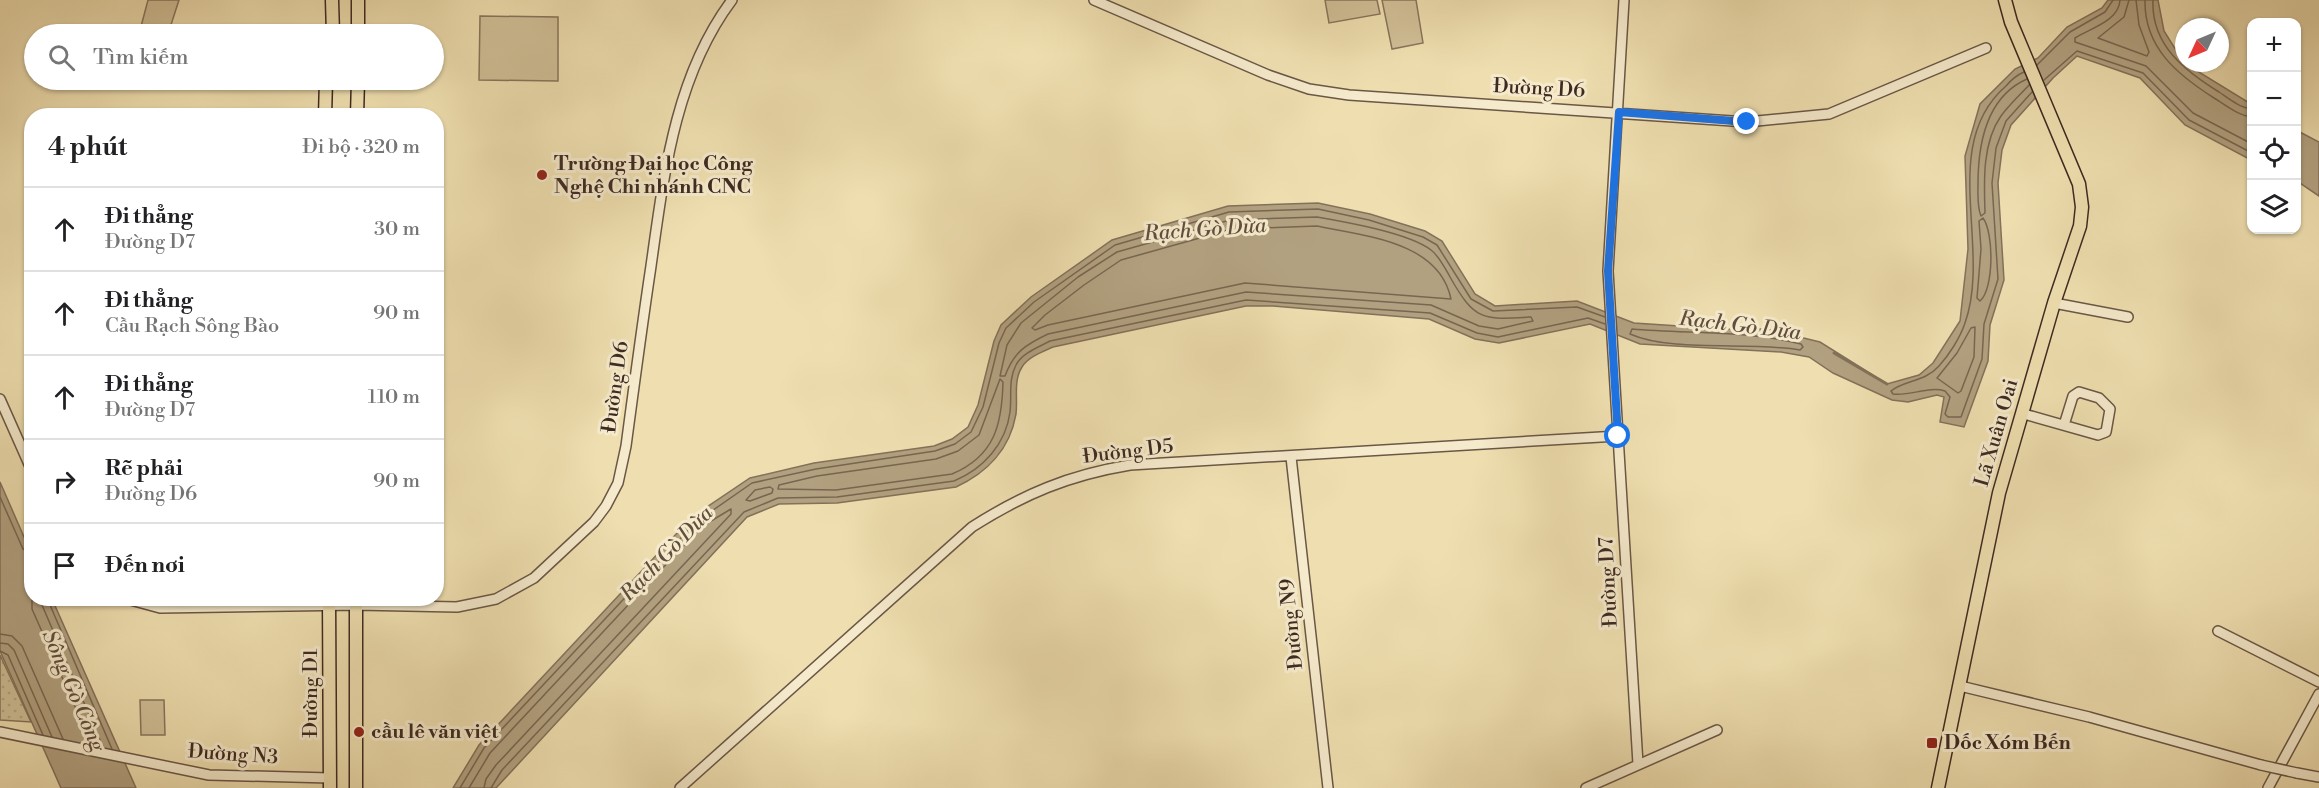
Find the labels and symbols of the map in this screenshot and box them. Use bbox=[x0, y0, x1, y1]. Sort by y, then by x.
north arrow bbox=[2175, 18, 2229, 72]
street label: Đường D6 bbox=[1492, 74, 1586, 104]
route end bbox=[1733, 108, 1759, 134]
place label: Trường Đại học Công Nghệ Chi nhánh CNC bbox=[554, 152, 753, 200]
marker: Trường Đại học Công Nghệ Chi nhánh CNC bbox=[535, 168, 549, 182]
water label: Rạch Gò Dừa bbox=[1142, 213, 1267, 247]
water label: Rạch Gò Dừa bbox=[1677, 305, 1803, 346]
street label: Đường D6 bbox=[597, 340, 635, 434]
street label: Lã Xuân Oai bbox=[1970, 376, 2024, 490]
route start bbox=[1604, 422, 1630, 448]
street label: Đường D5 bbox=[1081, 434, 1175, 470]
water label: Rạch Gò Dừa bbox=[614, 501, 719, 608]
street label: Đường D7 bbox=[1594, 536, 1624, 628]
street label: Đường N9 bbox=[1275, 577, 1309, 671]
water label: Sông Gò Công bbox=[36, 626, 111, 757]
street label: Đường D1 bbox=[299, 648, 324, 737]
place label: cầu lê văn việt bbox=[371, 720, 499, 745]
marker: cầu lê văn việt bbox=[352, 725, 366, 739]
place label: Dốc Xóm Bến bbox=[1944, 731, 2071, 756]
marker: Dốc Xóm Bến bbox=[1925, 736, 1939, 750]
street label: Đường N3 bbox=[187, 739, 279, 771]

